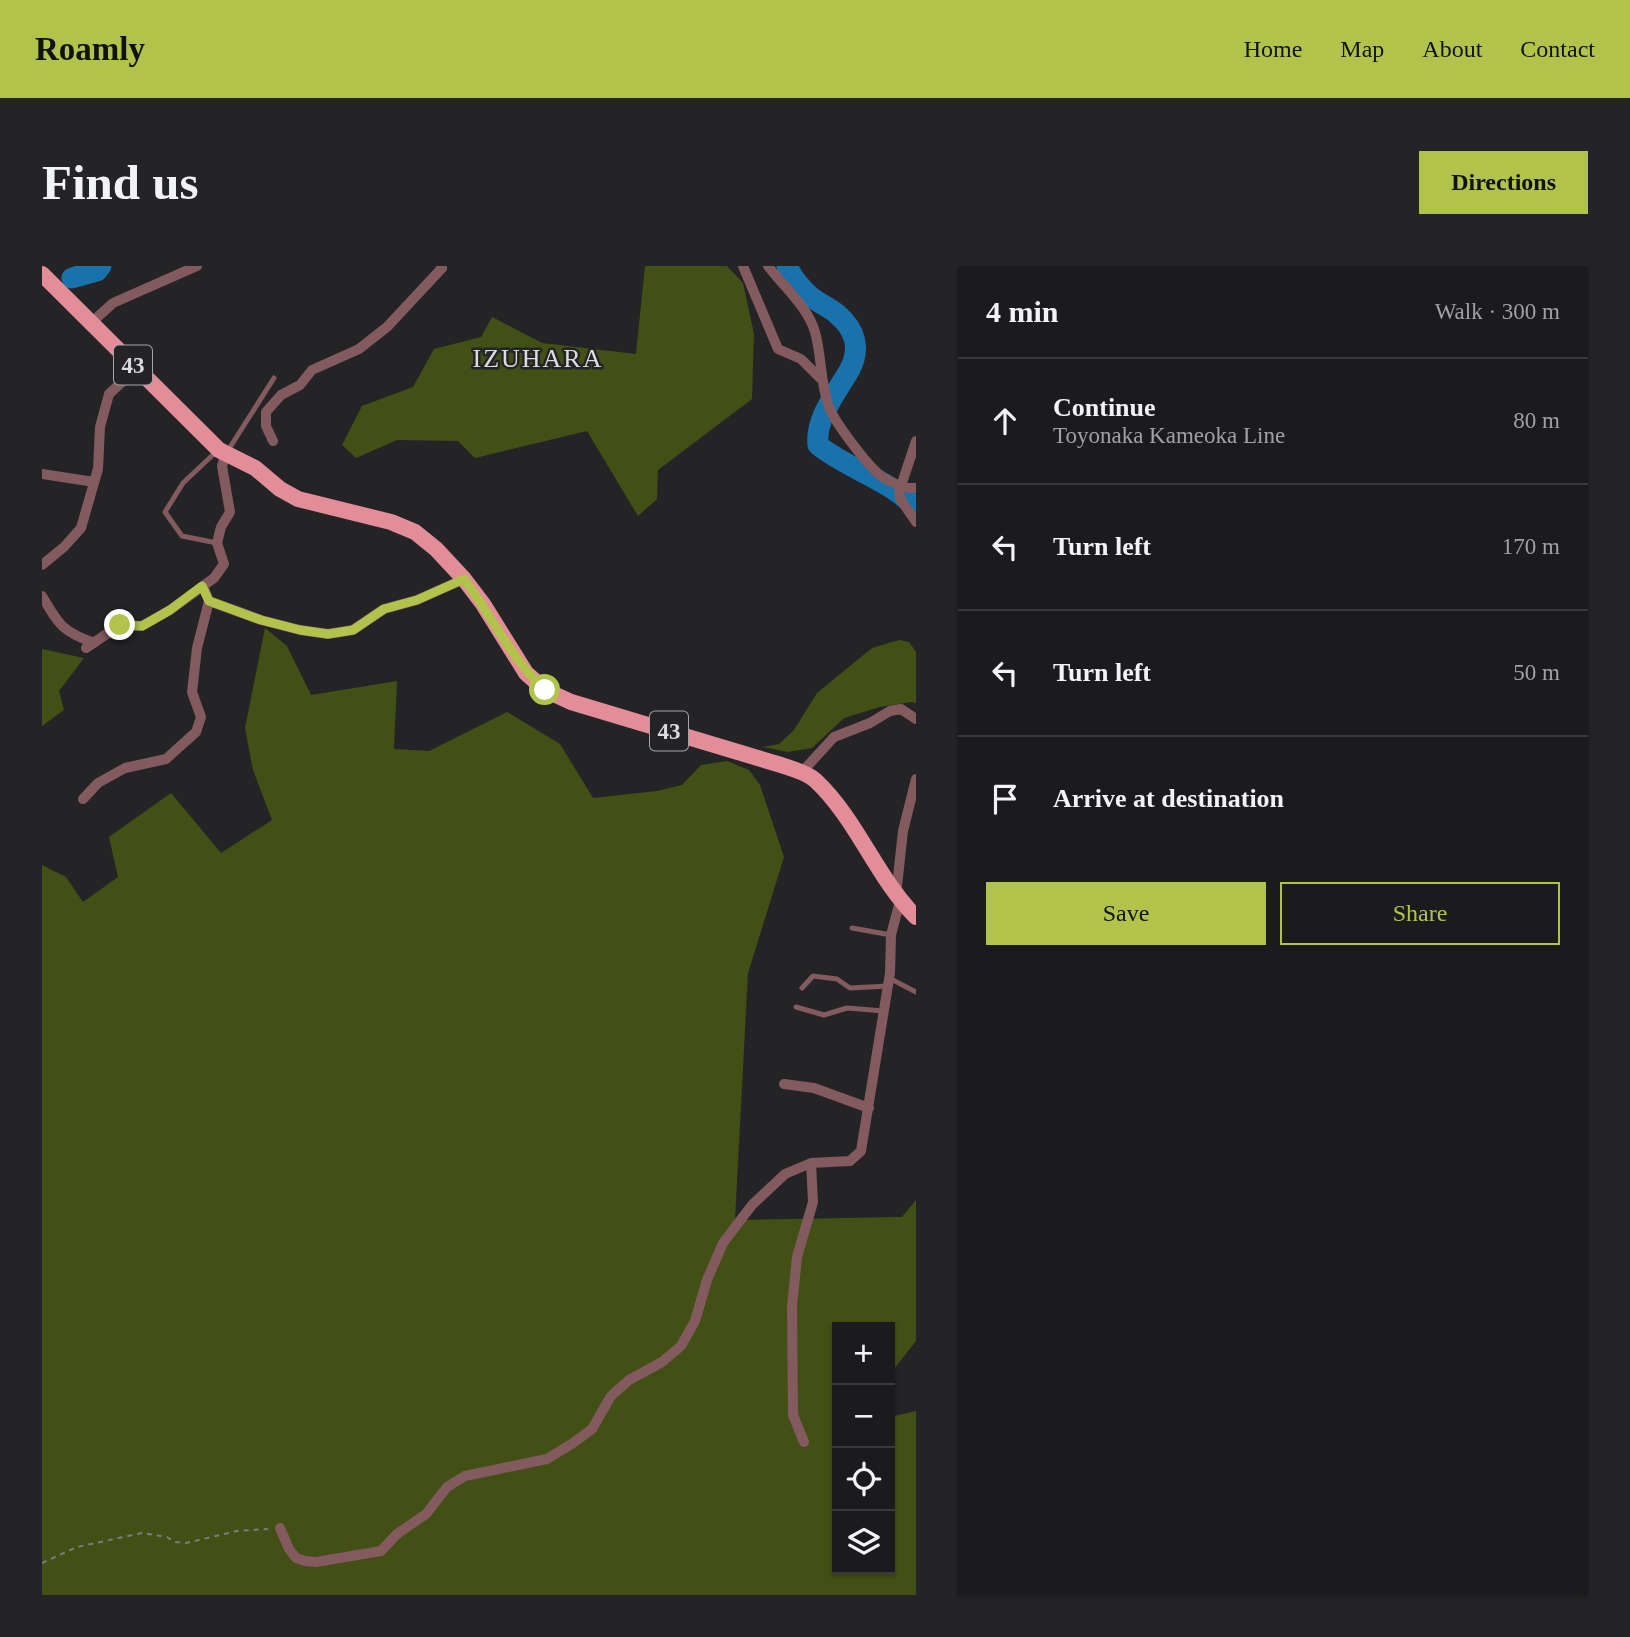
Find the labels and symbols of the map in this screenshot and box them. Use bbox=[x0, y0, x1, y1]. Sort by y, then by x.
district label: IZUHARA bbox=[473, 344, 604, 373]
road number: 43 bbox=[114, 346, 152, 384]
route end bbox=[104, 609, 135, 640]
route start bbox=[529, 674, 560, 705]
road number: 43 bbox=[650, 712, 688, 751]

